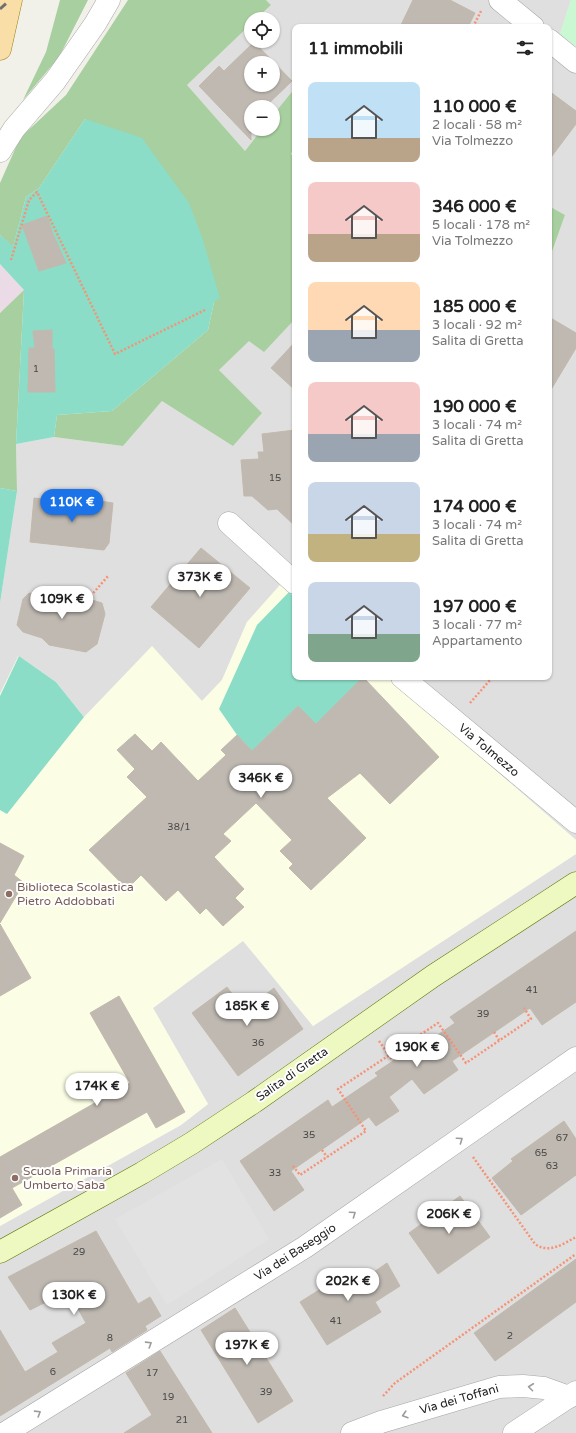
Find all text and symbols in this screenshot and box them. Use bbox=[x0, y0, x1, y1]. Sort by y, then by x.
map controls bbox=[244, 12, 280, 136]
button: locate bbox=[244, 12, 280, 48]
icon: filters bbox=[514, 37, 536, 59]
text: 11 immobili bbox=[308, 38, 403, 59]
button: + bbox=[244, 56, 280, 92]
text: 110 000 € bbox=[432, 96, 517, 117]
icon: home bbox=[340, 98, 388, 146]
button: − bbox=[244, 100, 280, 136]
text: 2 locali · 58 m² bbox=[432, 117, 522, 133]
text: Via Tolmezzo bbox=[432, 133, 513, 149]
text: 346 000 € bbox=[432, 196, 517, 217]
icon: home bbox=[340, 198, 388, 246]
text: 5 locali · 178 m² bbox=[432, 217, 530, 233]
text: Via Tolmezzo bbox=[432, 233, 513, 249]
text: 185 000 € bbox=[432, 296, 517, 317]
icon: home bbox=[340, 298, 388, 346]
text: 3 locali · 92 m² bbox=[432, 317, 522, 333]
text: Salita di Gretta bbox=[432, 333, 523, 349]
house number: 1 bbox=[33, 363, 39, 375]
text: 190 000 € bbox=[432, 396, 517, 417]
icon: home bbox=[340, 398, 388, 446]
text: 3 locali · 74 m² bbox=[432, 417, 522, 433]
text: Salita di Gretta bbox=[432, 433, 523, 449]
house number: 15 bbox=[269, 472, 281, 484]
pin: 110K € bbox=[39, 489, 105, 523]
text: 110K € bbox=[49, 494, 95, 510]
text: 174 000 € bbox=[432, 496, 517, 517]
icon: home bbox=[340, 498, 388, 546]
text: 3 locali · 74 m² bbox=[432, 517, 522, 533]
text: Salita di Gretta bbox=[432, 533, 523, 549]
pin: 373K € bbox=[167, 564, 233, 598]
text: 373K € bbox=[177, 569, 223, 585]
pin: 109K € bbox=[29, 586, 95, 620]
text: 109K € bbox=[39, 591, 85, 607]
text: 197 000 € bbox=[432, 596, 517, 617]
icon: home bbox=[340, 598, 388, 646]
text: 3 locali · 77 m² bbox=[432, 617, 522, 633]
text: Appartamento bbox=[432, 633, 522, 649]
street label: Via Tolmezzo bbox=[456, 721, 522, 779]
pin: 346K € bbox=[228, 765, 294, 799]
text: 346K € bbox=[238, 770, 284, 786]
house number: 38/1 bbox=[167, 821, 191, 833]
place label: Biblioteca Scolastica Pietro Addobbati bbox=[17, 880, 134, 908]
marker: Biblioteca Scolastica Pietro Addobbati bbox=[4, 889, 14, 899]
house number: 41 bbox=[526, 984, 538, 996]
pin: 185K € bbox=[214, 993, 280, 1027]
text: 185K € bbox=[224, 998, 270, 1014]
house number: 39 bbox=[477, 1008, 489, 1020]
pin: 190K € bbox=[384, 1034, 450, 1068]
house number: 36 bbox=[252, 1037, 264, 1049]
text: 190K € bbox=[394, 1039, 440, 1055]
street label: Salita di Gretta bbox=[253, 1044, 331, 1104]
pin: 174K € bbox=[64, 1073, 130, 1107]
text: 174K € bbox=[74, 1078, 120, 1094]
house number: 35 bbox=[303, 1129, 315, 1141]
house number: 67 bbox=[556, 1132, 568, 1144]
one-way arrow bbox=[455, 1138, 462, 1145]
house number: 65 bbox=[535, 1147, 547, 1159]
house number: 63 bbox=[546, 1160, 558, 1172]
place label: Scuola Primaria Umberto Saba bbox=[23, 1164, 112, 1192]
house number: 33 bbox=[269, 1167, 281, 1179]
marker: Scuola Primaria Umberto Saba bbox=[10, 1173, 20, 1183]
pin: 206K € bbox=[416, 1201, 482, 1235]
text: 206K € bbox=[426, 1206, 472, 1222]
one-way arrow bbox=[348, 1212, 355, 1219]
street label: Via dei Baseggio bbox=[252, 1220, 338, 1284]
house number: 29 bbox=[73, 1246, 85, 1258]
pin: 202K € bbox=[315, 1268, 381, 1302]
text: 202K € bbox=[325, 1273, 371, 1289]
pin: 130K € bbox=[41, 1282, 107, 1316]
text: 130K € bbox=[51, 1287, 97, 1303]
house number: 41 bbox=[330, 1315, 342, 1327]
house number: 2 bbox=[507, 1330, 513, 1342]
house number: 8 bbox=[107, 1332, 113, 1344]
pin: 197K € bbox=[214, 1332, 280, 1366]
text: 197K € bbox=[224, 1337, 270, 1353]
one-way arrow bbox=[145, 1341, 152, 1349]
house number: 6 bbox=[50, 1366, 56, 1378]
house number: 17 bbox=[146, 1367, 158, 1379]
street label: Via dei Toffani bbox=[418, 1381, 500, 1417]
one-way arrow bbox=[528, 1383, 534, 1392]
house number: 39 bbox=[260, 1386, 272, 1398]
house number: 19 bbox=[162, 1391, 174, 1403]
one-way arrow bbox=[34, 1410, 41, 1417]
one-way arrow bbox=[402, 1410, 409, 1419]
house number: 21 bbox=[176, 1414, 188, 1426]

